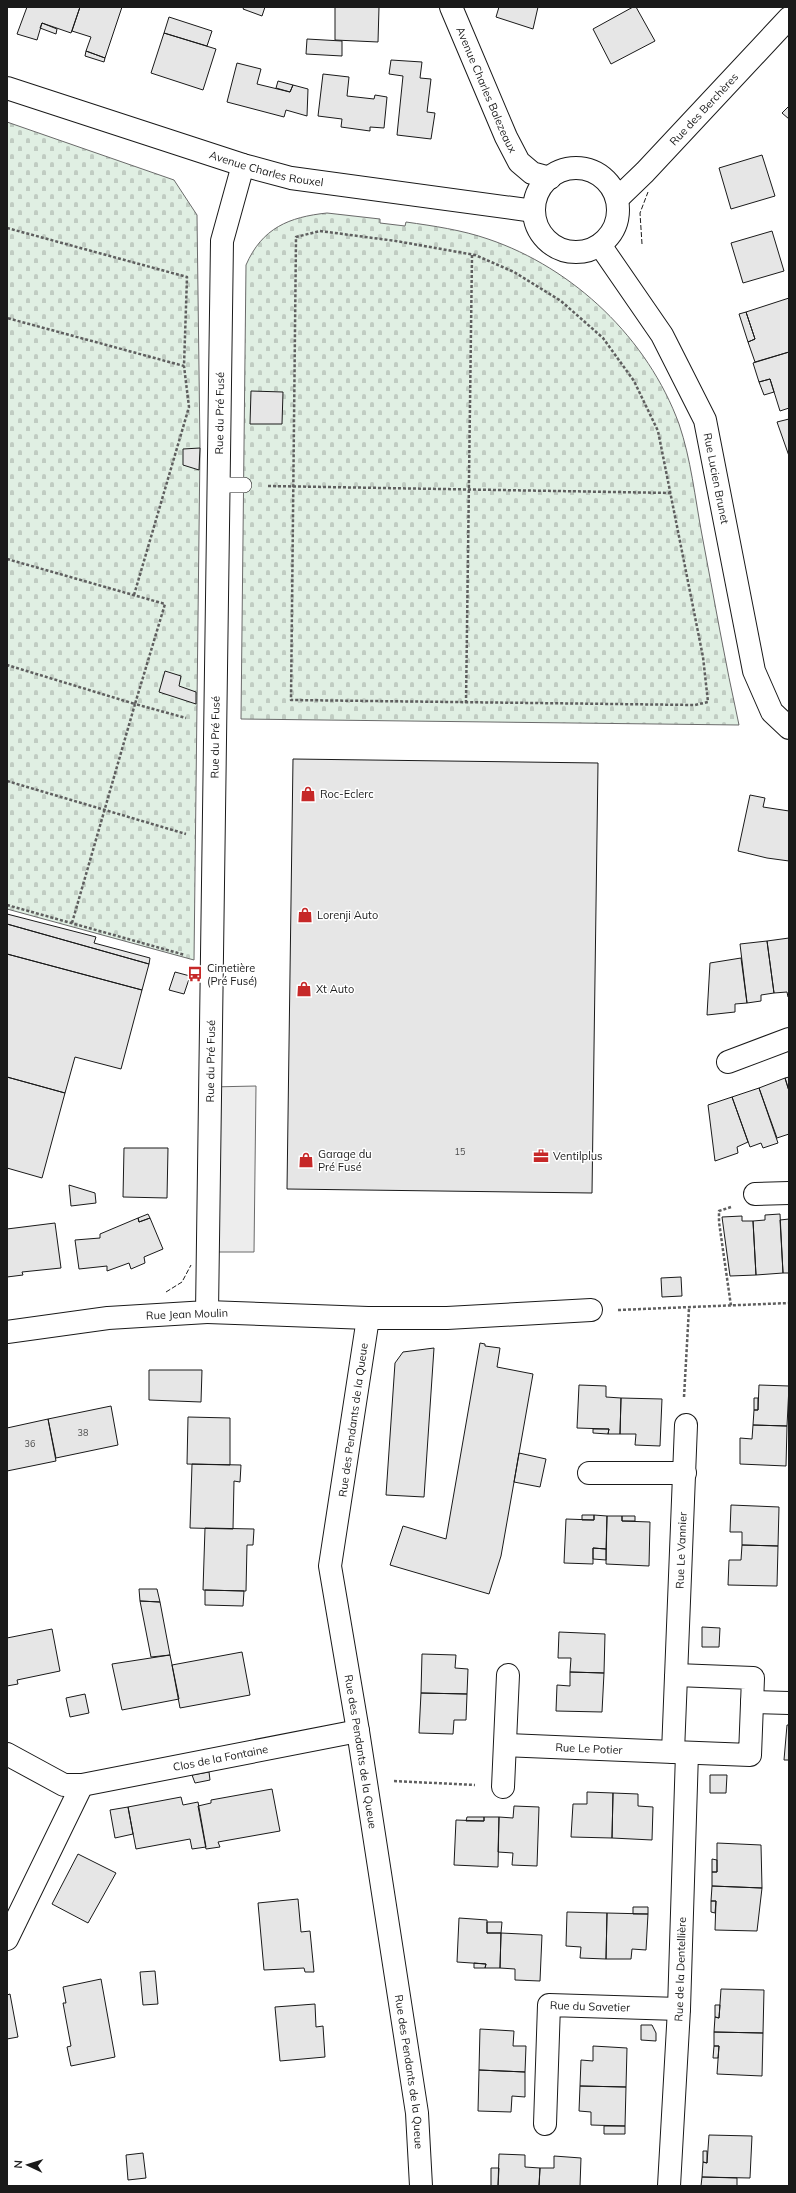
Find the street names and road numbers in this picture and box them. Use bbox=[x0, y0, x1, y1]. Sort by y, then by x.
street label: Avenue Charles Balezeaux bbox=[453, 25, 520, 155]
street label: Rue des Berchères bbox=[666, 70, 741, 148]
street label: Avenue Charles Rouxel bbox=[208, 148, 324, 189]
street label: Rue du Pré Fusé bbox=[212, 372, 227, 455]
street label: Rue Lucien Brunet bbox=[701, 432, 732, 525]
street label: Rue du Pré Fusé bbox=[207, 696, 223, 779]
street label: Rue du Pré Fusé bbox=[203, 1020, 218, 1102]
street label: Rue Jean Moulin bbox=[146, 1306, 228, 1322]
street label: Rue des Pendants de la Queue bbox=[335, 1342, 371, 1498]
street label: Rue Le Vannier bbox=[672, 1512, 690, 1589]
street label: Rue des Pendants de la Queue bbox=[342, 1673, 380, 1830]
street label: Rue Le Potier bbox=[555, 1740, 623, 1757]
street label: Clos de la Fontaine bbox=[172, 1742, 269, 1774]
street label: Rue de la Dentellière bbox=[671, 1917, 689, 2022]
street label: Rue des Pendants de la Queue bbox=[392, 1994, 426, 2149]
street label: Rue du Savetier bbox=[550, 1998, 630, 2014]

